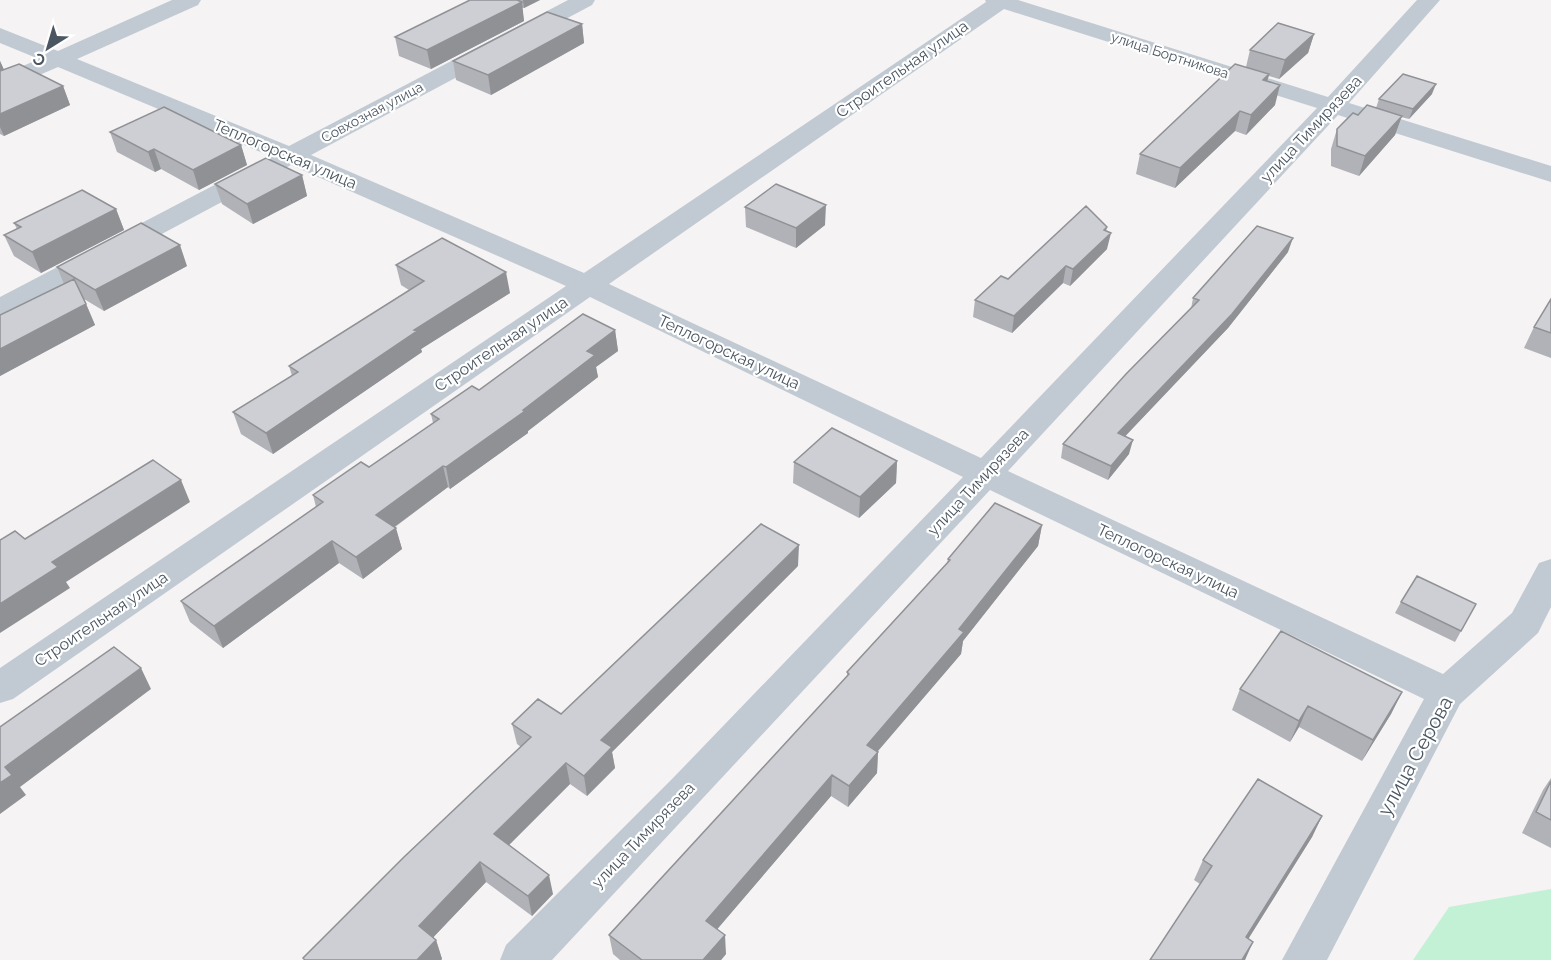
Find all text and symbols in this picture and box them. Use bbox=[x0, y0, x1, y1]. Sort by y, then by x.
street label: Строительная улица bbox=[832, 16, 972, 122]
north arrow bbox=[18, 18, 78, 78]
street label: улица Бортникова bbox=[1109, 28, 1231, 82]
text: С bbox=[29, 49, 49, 70]
street label: улица Тимирязева bbox=[1256, 71, 1366, 187]
street label: Совхозная улица bbox=[318, 78, 426, 146]
street label: Теплогорская улица bbox=[210, 115, 360, 193]
street label: Строительная улица bbox=[431, 292, 571, 396]
street label: Теплогорская улица bbox=[655, 311, 803, 393]
street label: улица Тимирязева bbox=[923, 424, 1033, 540]
street label: Теплогорская улица bbox=[1094, 520, 1242, 602]
street label: Строительная улица bbox=[31, 567, 171, 671]
street label: улица Серова bbox=[1372, 692, 1458, 820]
street label: улица Тимирязева bbox=[588, 778, 698, 892]

